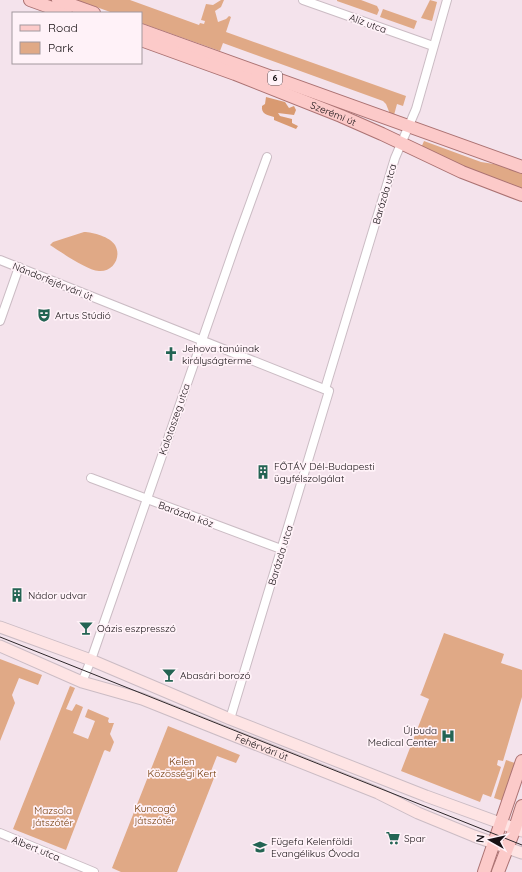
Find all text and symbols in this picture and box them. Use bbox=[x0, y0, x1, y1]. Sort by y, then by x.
street label: Alíz utca bbox=[347, 11, 388, 36]
legend bbox=[12, 12, 142, 64]
text: Road bbox=[48, 20, 78, 35]
text: Park bbox=[48, 40, 73, 55]
road number: 6 bbox=[268, 71, 282, 85]
street label: Szerémi út bbox=[309, 99, 359, 129]
street label: Barázda utca bbox=[370, 162, 399, 226]
street label: Nándorfejérvári út bbox=[11, 259, 96, 304]
theatre icon: Artus Stúdió bbox=[36, 307, 52, 323]
place label: Artus Stúdió bbox=[55, 309, 111, 322]
place label: Jehova tanúinak királyságterme bbox=[182, 342, 259, 367]
church icon: Jehova tanúinak királyságterme bbox=[163, 346, 179, 362]
street label: Kalotaszeg utca bbox=[156, 382, 193, 457]
place label: FŐTÁV Dél-Budapesti ügyfélszolgálat bbox=[274, 460, 375, 485]
building icon: FŐTÁV Dél-Budapesti ügyfélszolgálat bbox=[255, 464, 271, 480]
street label: Barázda köz bbox=[156, 498, 215, 531]
street label: Barázda utca bbox=[265, 524, 296, 587]
building icon: Nádor udvar bbox=[9, 587, 25, 603]
place label: Nádor udvar bbox=[28, 589, 87, 602]
bar icon: Oázis eszpresszó bbox=[78, 620, 94, 636]
place label: Oázis eszpresszó bbox=[97, 622, 176, 635]
bar icon: Abasári borozó bbox=[161, 667, 177, 683]
place label: Abasári borozó bbox=[180, 669, 251, 682]
place label: Újbuda Medical Center bbox=[368, 724, 437, 749]
hospital icon: Újbuda Medical Center bbox=[440, 728, 456, 744]
street label: Fehérvári út bbox=[233, 731, 291, 764]
park label: Kelen Közösségi Kert bbox=[147, 755, 217, 780]
park label: Kuncogó játszótér bbox=[134, 802, 176, 827]
park label: Mazsola játszótér bbox=[32, 804, 74, 829]
north arrow bbox=[470, 820, 510, 860]
supermarket icon: Spar bbox=[385, 830, 401, 846]
place label: Spar bbox=[404, 832, 426, 845]
street label: Albert utca bbox=[10, 833, 62, 864]
text: N bbox=[473, 834, 488, 844]
place label: Fügefa Kelenföldi Evangélikus Óvoda bbox=[271, 835, 359, 860]
school or university icon: Fügefa Kelenföldi Evangélikus Óvoda bbox=[252, 839, 268, 855]

